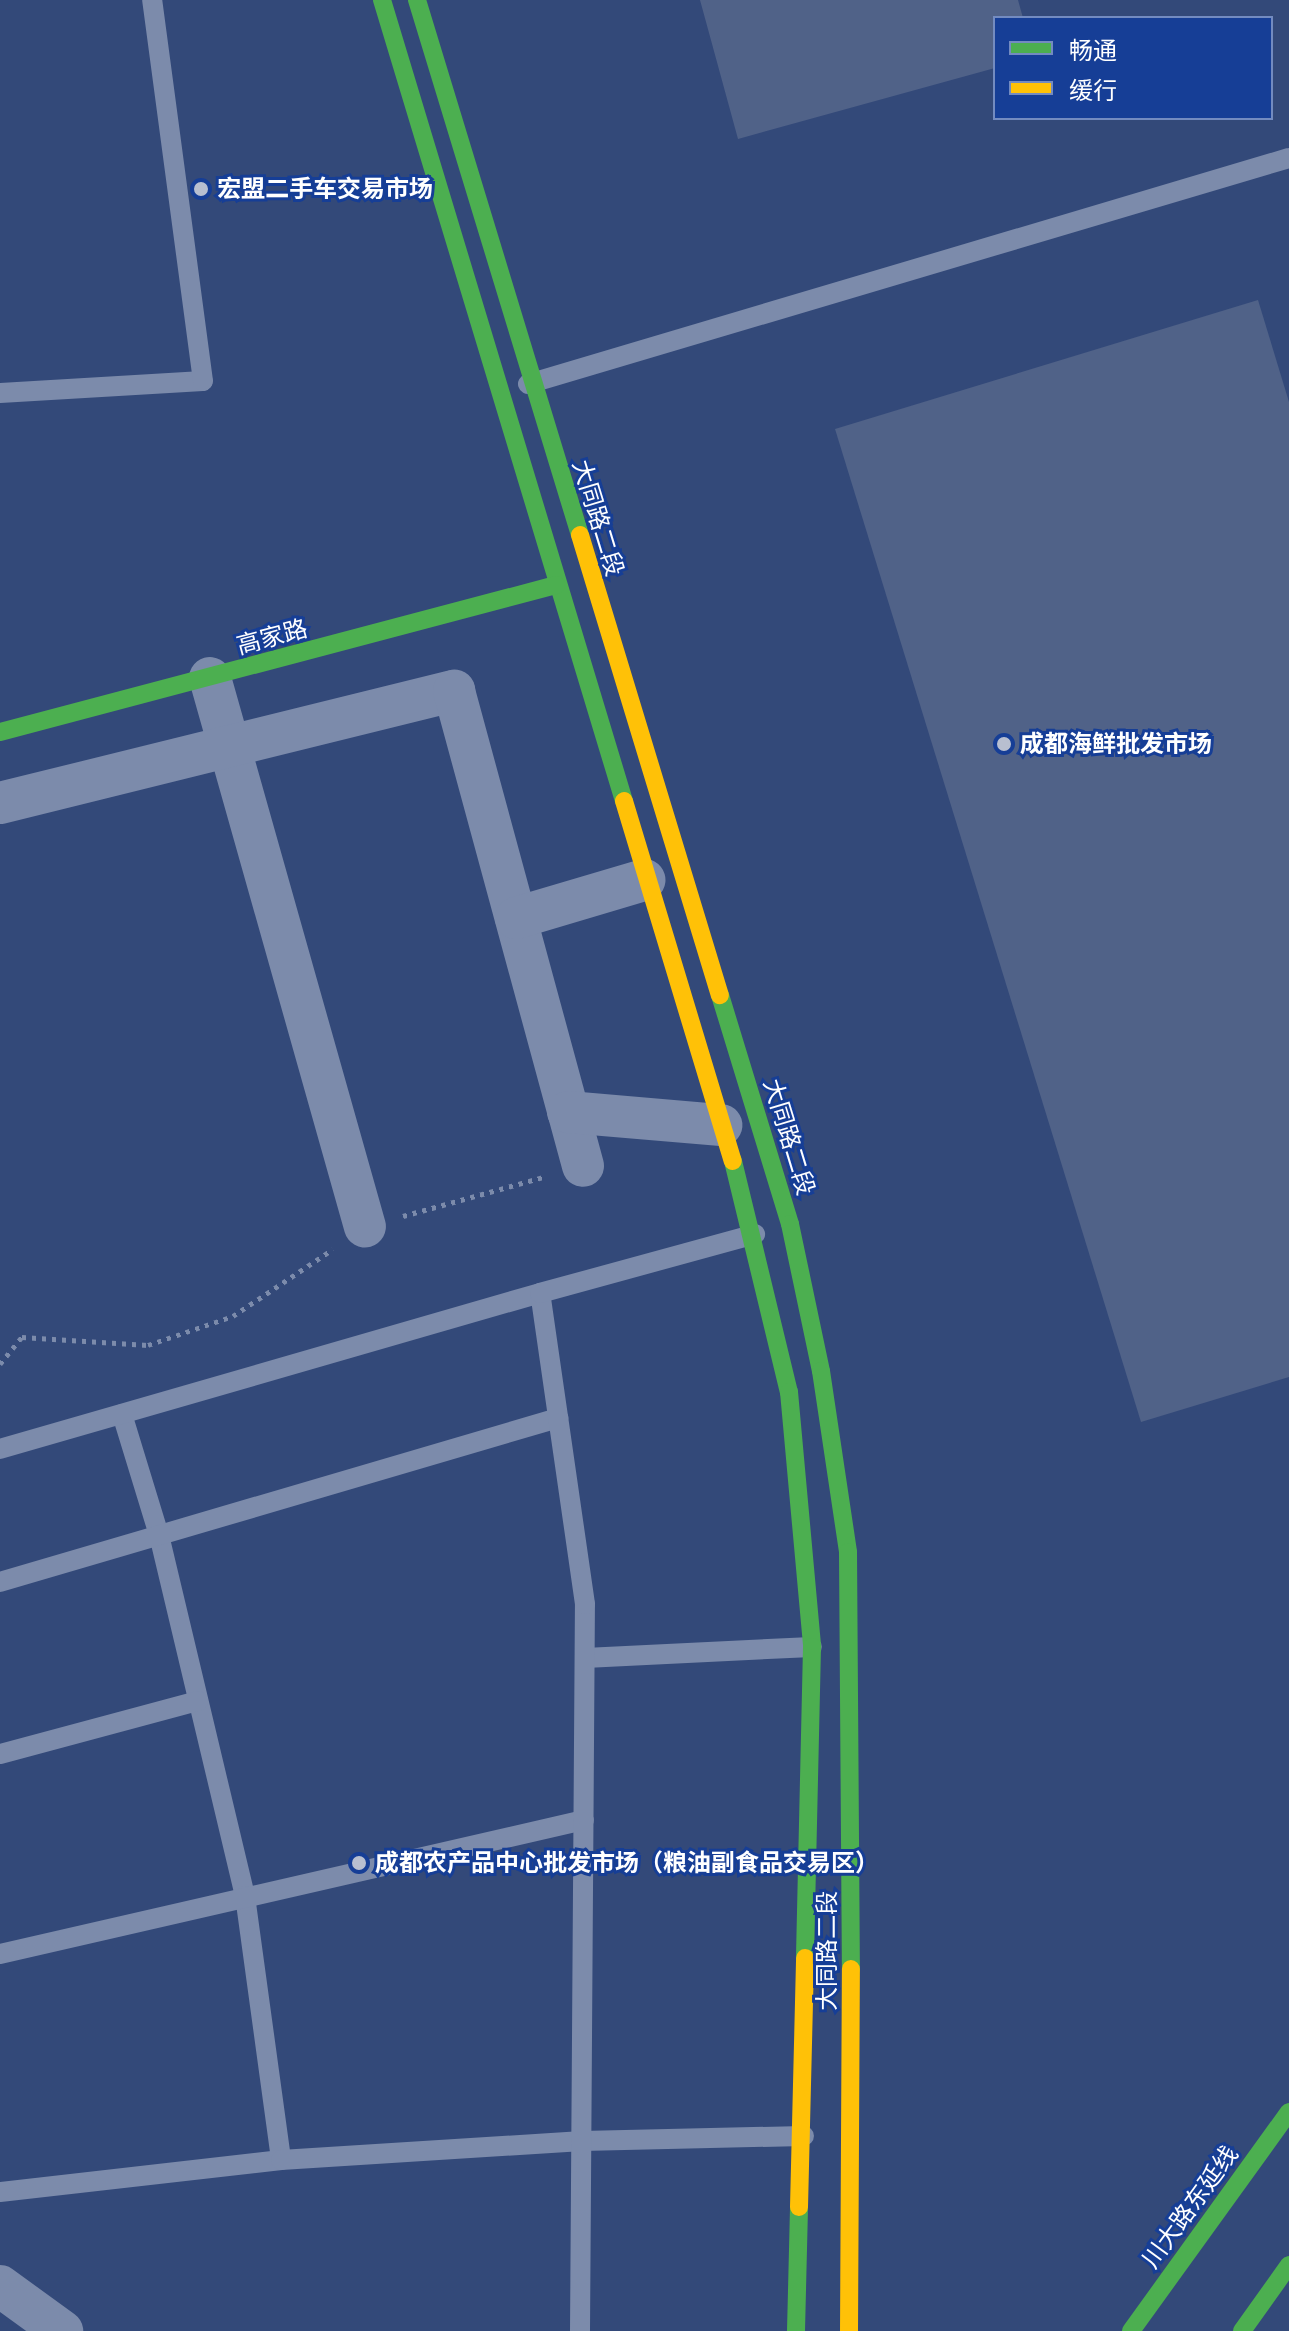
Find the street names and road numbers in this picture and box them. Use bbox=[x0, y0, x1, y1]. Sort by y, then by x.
street label: 大同路二段 bbox=[567, 456, 629, 580]
street label: 高家路 bbox=[233, 614, 311, 660]
street label: 大同路二段 bbox=[758, 1075, 820, 1199]
street label: 大同路二段 bbox=[813, 1891, 841, 2011]
street label: 川大路东延线 bbox=[1136, 2140, 1244, 2274]

